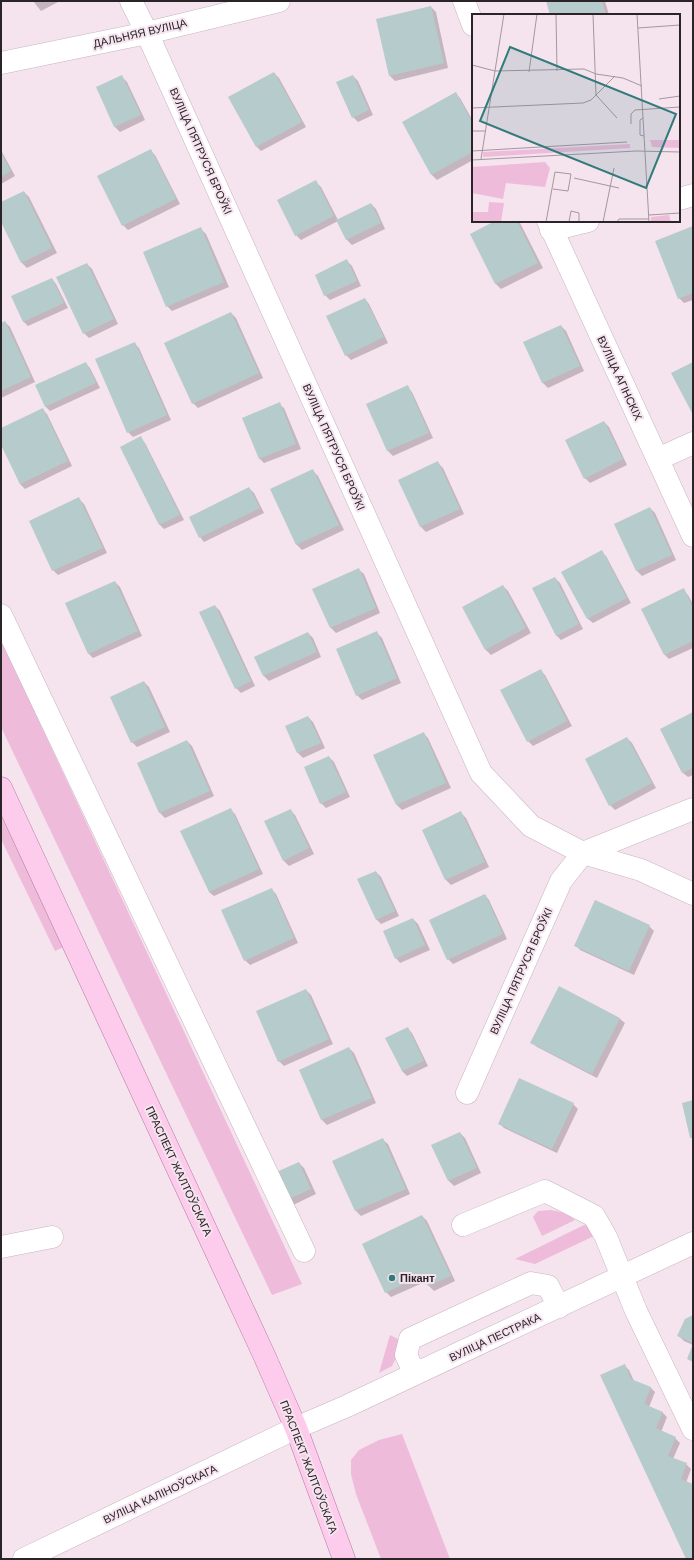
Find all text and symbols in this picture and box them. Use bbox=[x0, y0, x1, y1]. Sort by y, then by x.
inset map bbox=[472, 14, 680, 222]
street label: ДАЛЬНЯЯ ВУЛІЦА bbox=[92, 15, 189, 51]
street label: ВУЛІЦА ПЯТРУСЯ БРОЎКІ bbox=[167, 86, 235, 216]
street label: ВУЛІЦА АГІНСКІХ bbox=[594, 334, 646, 423]
street label: ВУЛІЦА ПЯТРУСЯ БРОЎКІ bbox=[300, 382, 368, 512]
street label: ВУЛІЦА ПЯТРУСЯ БРОЎКІ bbox=[487, 906, 555, 1036]
street label: ПРАСПЕКТ ЖАЛТОЎСКАГА bbox=[143, 1104, 216, 1239]
place label: Пікант bbox=[400, 1271, 435, 1285]
marker: Пікант bbox=[387, 1273, 397, 1283]
street label: ВУЛІЦА ПЕСТРАКА bbox=[447, 1309, 544, 1364]
street label: ПРАСПЕКТ ЖАЛТОЎСКАГА bbox=[277, 1398, 341, 1536]
street label: ВУЛІЦА КАЛІНОЎСКАГА bbox=[101, 1461, 220, 1527]

